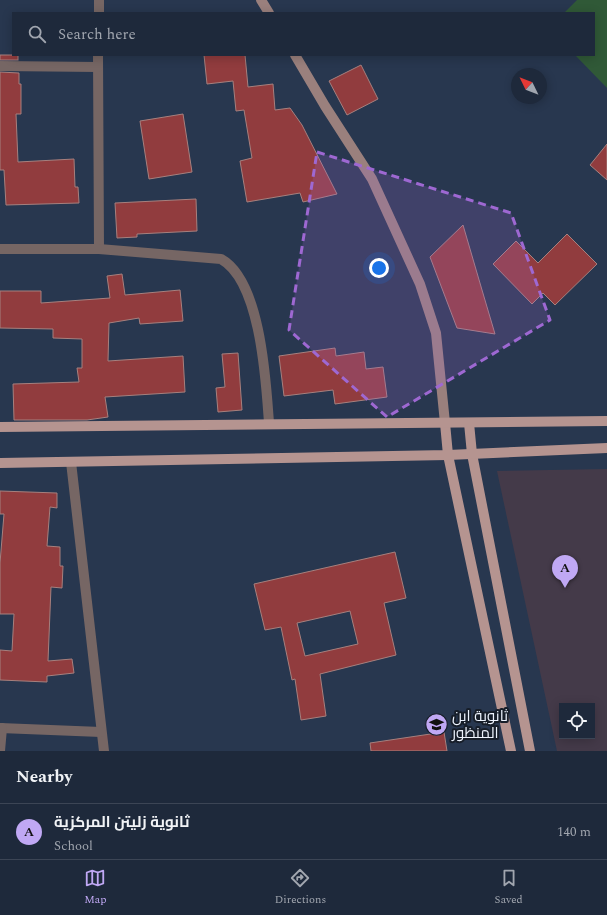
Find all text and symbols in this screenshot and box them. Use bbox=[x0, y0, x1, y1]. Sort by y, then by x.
search box bbox=[12, 12, 595, 56]
icon: search bbox=[26, 23, 48, 45]
text: Search here bbox=[58, 23, 136, 46]
north arrow bbox=[511, 68, 547, 104]
your location bbox=[369, 258, 389, 278]
pin: A bbox=[552, 555, 578, 588]
map controls bbox=[559, 703, 595, 739]
button: locate bbox=[559, 703, 595, 739]
place label: ثانوية ابن المنظور bbox=[451, 705, 508, 745]
school or university icon: ثانوية ابن المنظور bbox=[423, 712, 449, 738]
text: Nearby bbox=[16, 764, 72, 790]
text: ثانوية زليتن المركزية bbox=[54, 811, 190, 834]
text: A bbox=[24, 822, 34, 842]
text: 140 m bbox=[557, 822, 591, 842]
text: School bbox=[54, 836, 93, 856]
tab: Map bbox=[84, 867, 106, 908]
tab: Directions bbox=[275, 867, 326, 908]
tab: Saved bbox=[495, 867, 523, 908]

